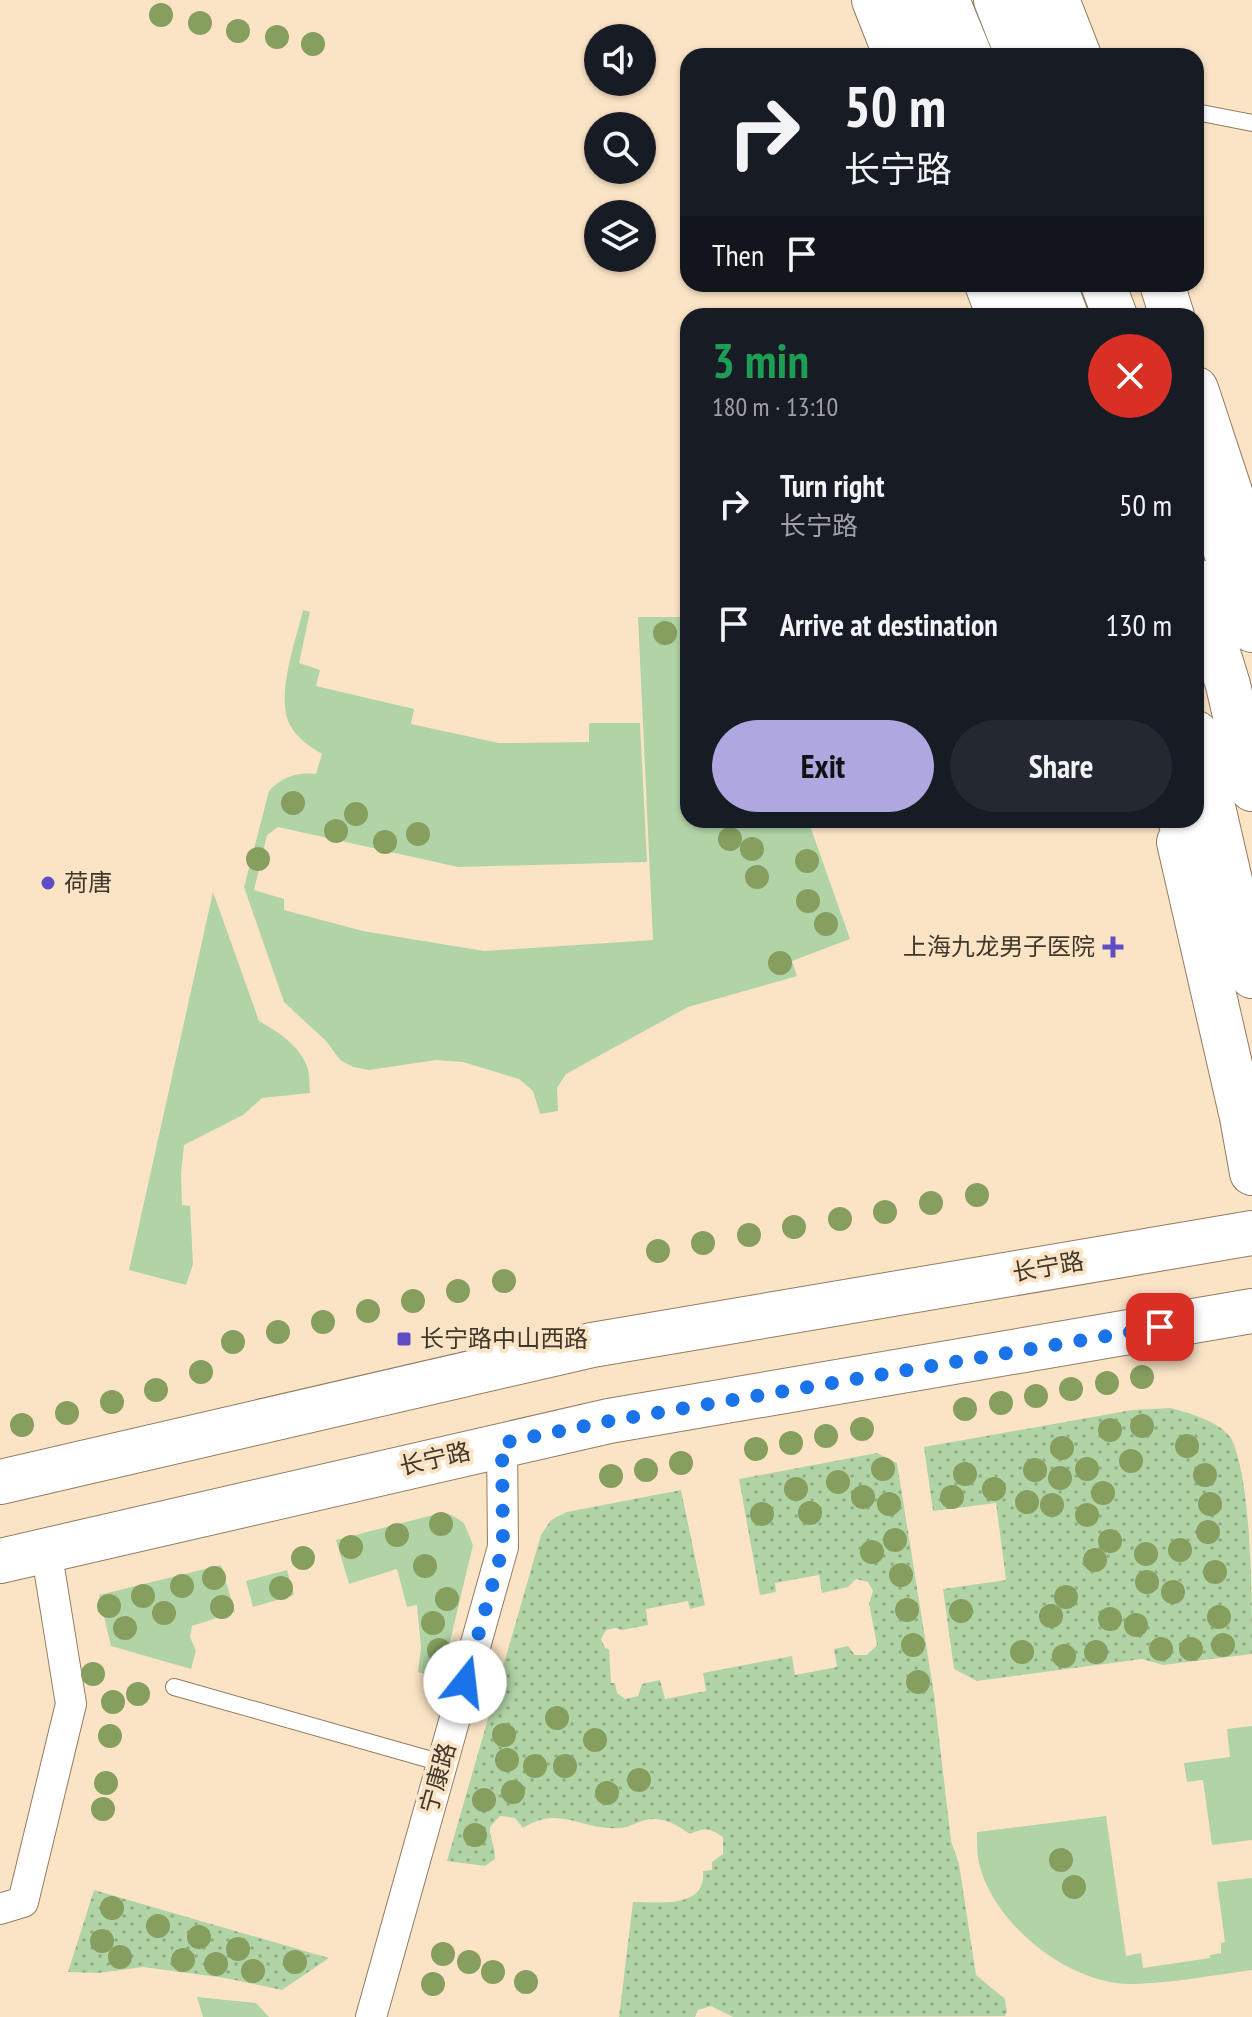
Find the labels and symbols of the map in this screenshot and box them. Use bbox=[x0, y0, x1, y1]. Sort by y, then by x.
place label: 荷唐 bbox=[64, 867, 112, 898]
marker: 荷唐 bbox=[39, 874, 57, 892]
place label: 上海九龙男子医院 bbox=[903, 931, 1095, 962]
marker: 上海九龙男子医院 bbox=[1102, 936, 1124, 958]
street label: 长宁路 bbox=[1010, 1245, 1086, 1288]
pin bbox=[1126, 1293, 1194, 1361]
place label: 长宁路中山西路 bbox=[420, 1323, 588, 1354]
marker: 长宁路中山西路 bbox=[395, 1330, 413, 1348]
street label: 长宁路 bbox=[396, 1435, 473, 1482]
position arrow bbox=[423, 1640, 507, 1724]
street label: 宁康路 bbox=[413, 1739, 462, 1817]

